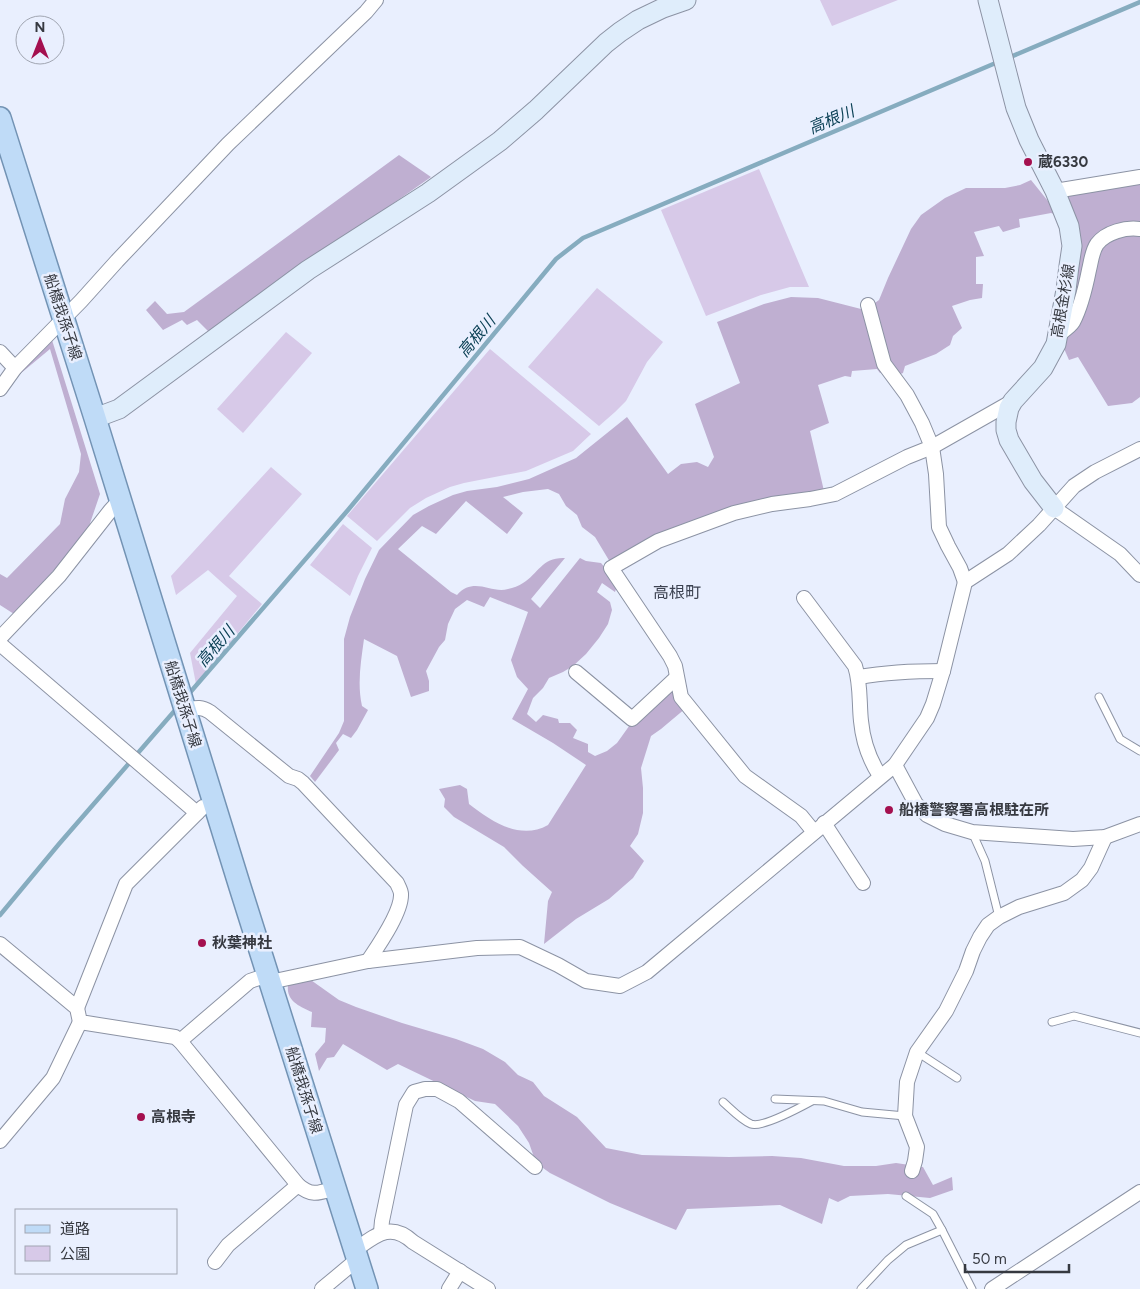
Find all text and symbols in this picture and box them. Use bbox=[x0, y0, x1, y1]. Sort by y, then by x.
north arrow bbox=[15, 15, 65, 65]
text: N bbox=[35, 19, 45, 36]
water label: 高根川 bbox=[805, 101, 859, 138]
place label: 蔵6330 bbox=[1038, 153, 1088, 171]
marker: 蔵6330 bbox=[1022, 156, 1034, 168]
street label: 高根金杉線 bbox=[1048, 262, 1078, 340]
street label: 船橋我孫子線 bbox=[41, 271, 85, 363]
water label: 高根川 bbox=[454, 310, 500, 361]
district label: 高根町 bbox=[653, 583, 701, 602]
water label: 高根川 bbox=[192, 620, 240, 671]
street label: 船橋我孫子線 bbox=[161, 658, 205, 750]
place label: 船橋警察署高根駐在所 bbox=[899, 801, 1049, 819]
marker: 船橋警察署高根駐在所 bbox=[883, 804, 895, 816]
place label: 秋葉神社 bbox=[212, 934, 272, 952]
marker: 秋葉神社 bbox=[196, 937, 208, 949]
street label: 船橋我孫子線 bbox=[282, 1044, 326, 1136]
place label: 高根寺 bbox=[151, 1108, 196, 1126]
marker: 高根寺 bbox=[135, 1111, 147, 1123]
legend bbox=[15, 1209, 178, 1274]
text: 道路 bbox=[60, 1220, 90, 1238]
scale bar bbox=[965, 1242, 1069, 1274]
text: 公園 bbox=[60, 1245, 90, 1263]
text: 50 m bbox=[972, 1250, 1007, 1268]

